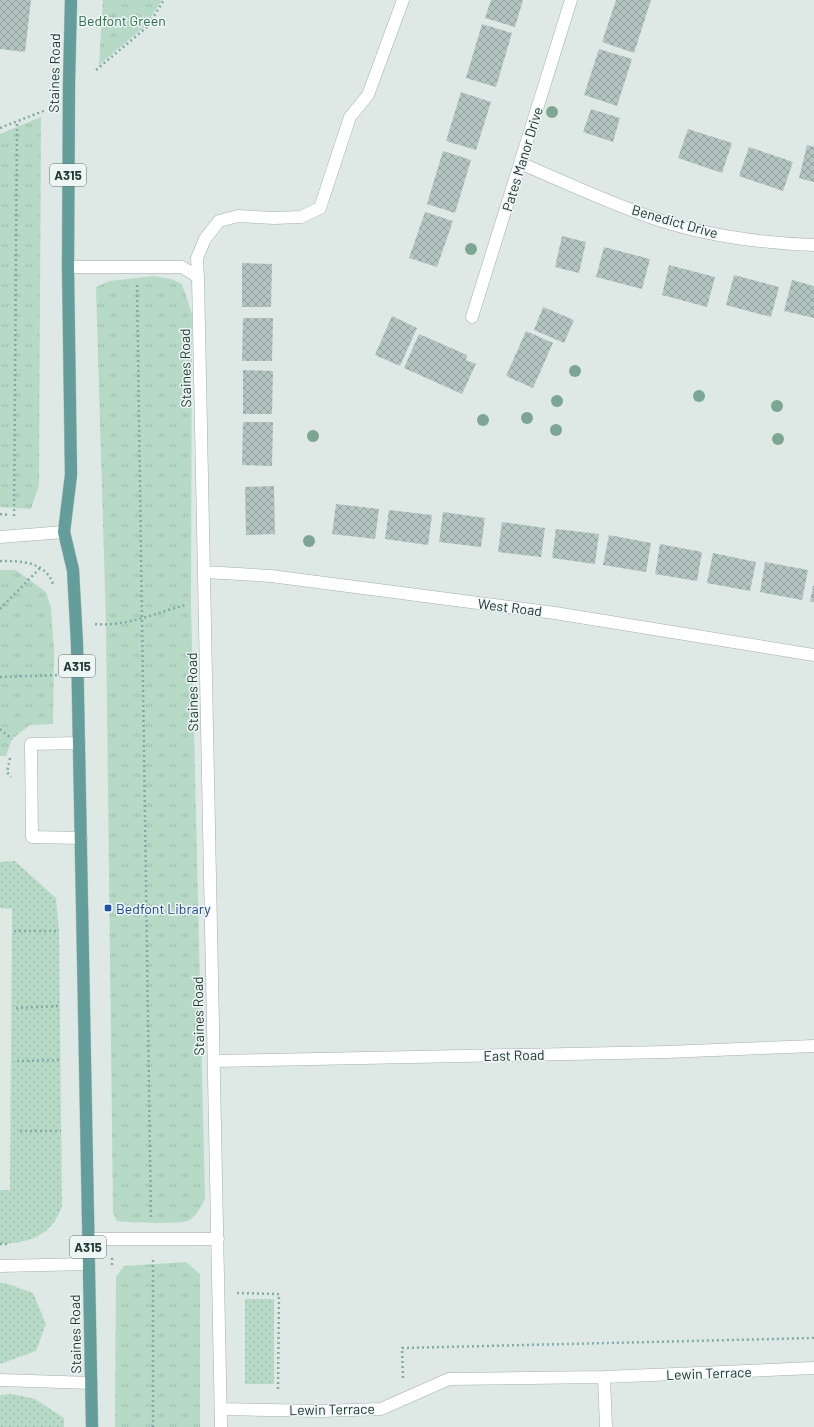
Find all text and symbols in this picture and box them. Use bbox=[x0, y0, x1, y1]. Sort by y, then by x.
park label: Bedfont Green bbox=[78, 12, 166, 29]
street label: Staines Road bbox=[45, 33, 63, 113]
street label: Pates Manor Drive bbox=[498, 105, 546, 213]
road number: A315 bbox=[50, 164, 86, 186]
street label: Benedict Drive bbox=[630, 201, 720, 241]
street label: Staines Road bbox=[176, 328, 194, 408]
street label: West Road bbox=[477, 595, 543, 619]
street label: Staines Road bbox=[183, 652, 201, 732]
road number: A315 bbox=[59, 655, 95, 677]
place label: Bedfont Library bbox=[116, 900, 211, 917]
marker: Bedfont Library bbox=[103, 903, 113, 913]
street label: Staines Road bbox=[189, 976, 207, 1056]
street label: East Road bbox=[483, 1046, 545, 1064]
road number: A315 bbox=[70, 1236, 106, 1258]
street label: Staines Road bbox=[66, 1294, 84, 1374]
street label: Lewin Terrace bbox=[666, 1363, 752, 1383]
street label: Lewin Terrace bbox=[289, 1400, 375, 1418]

